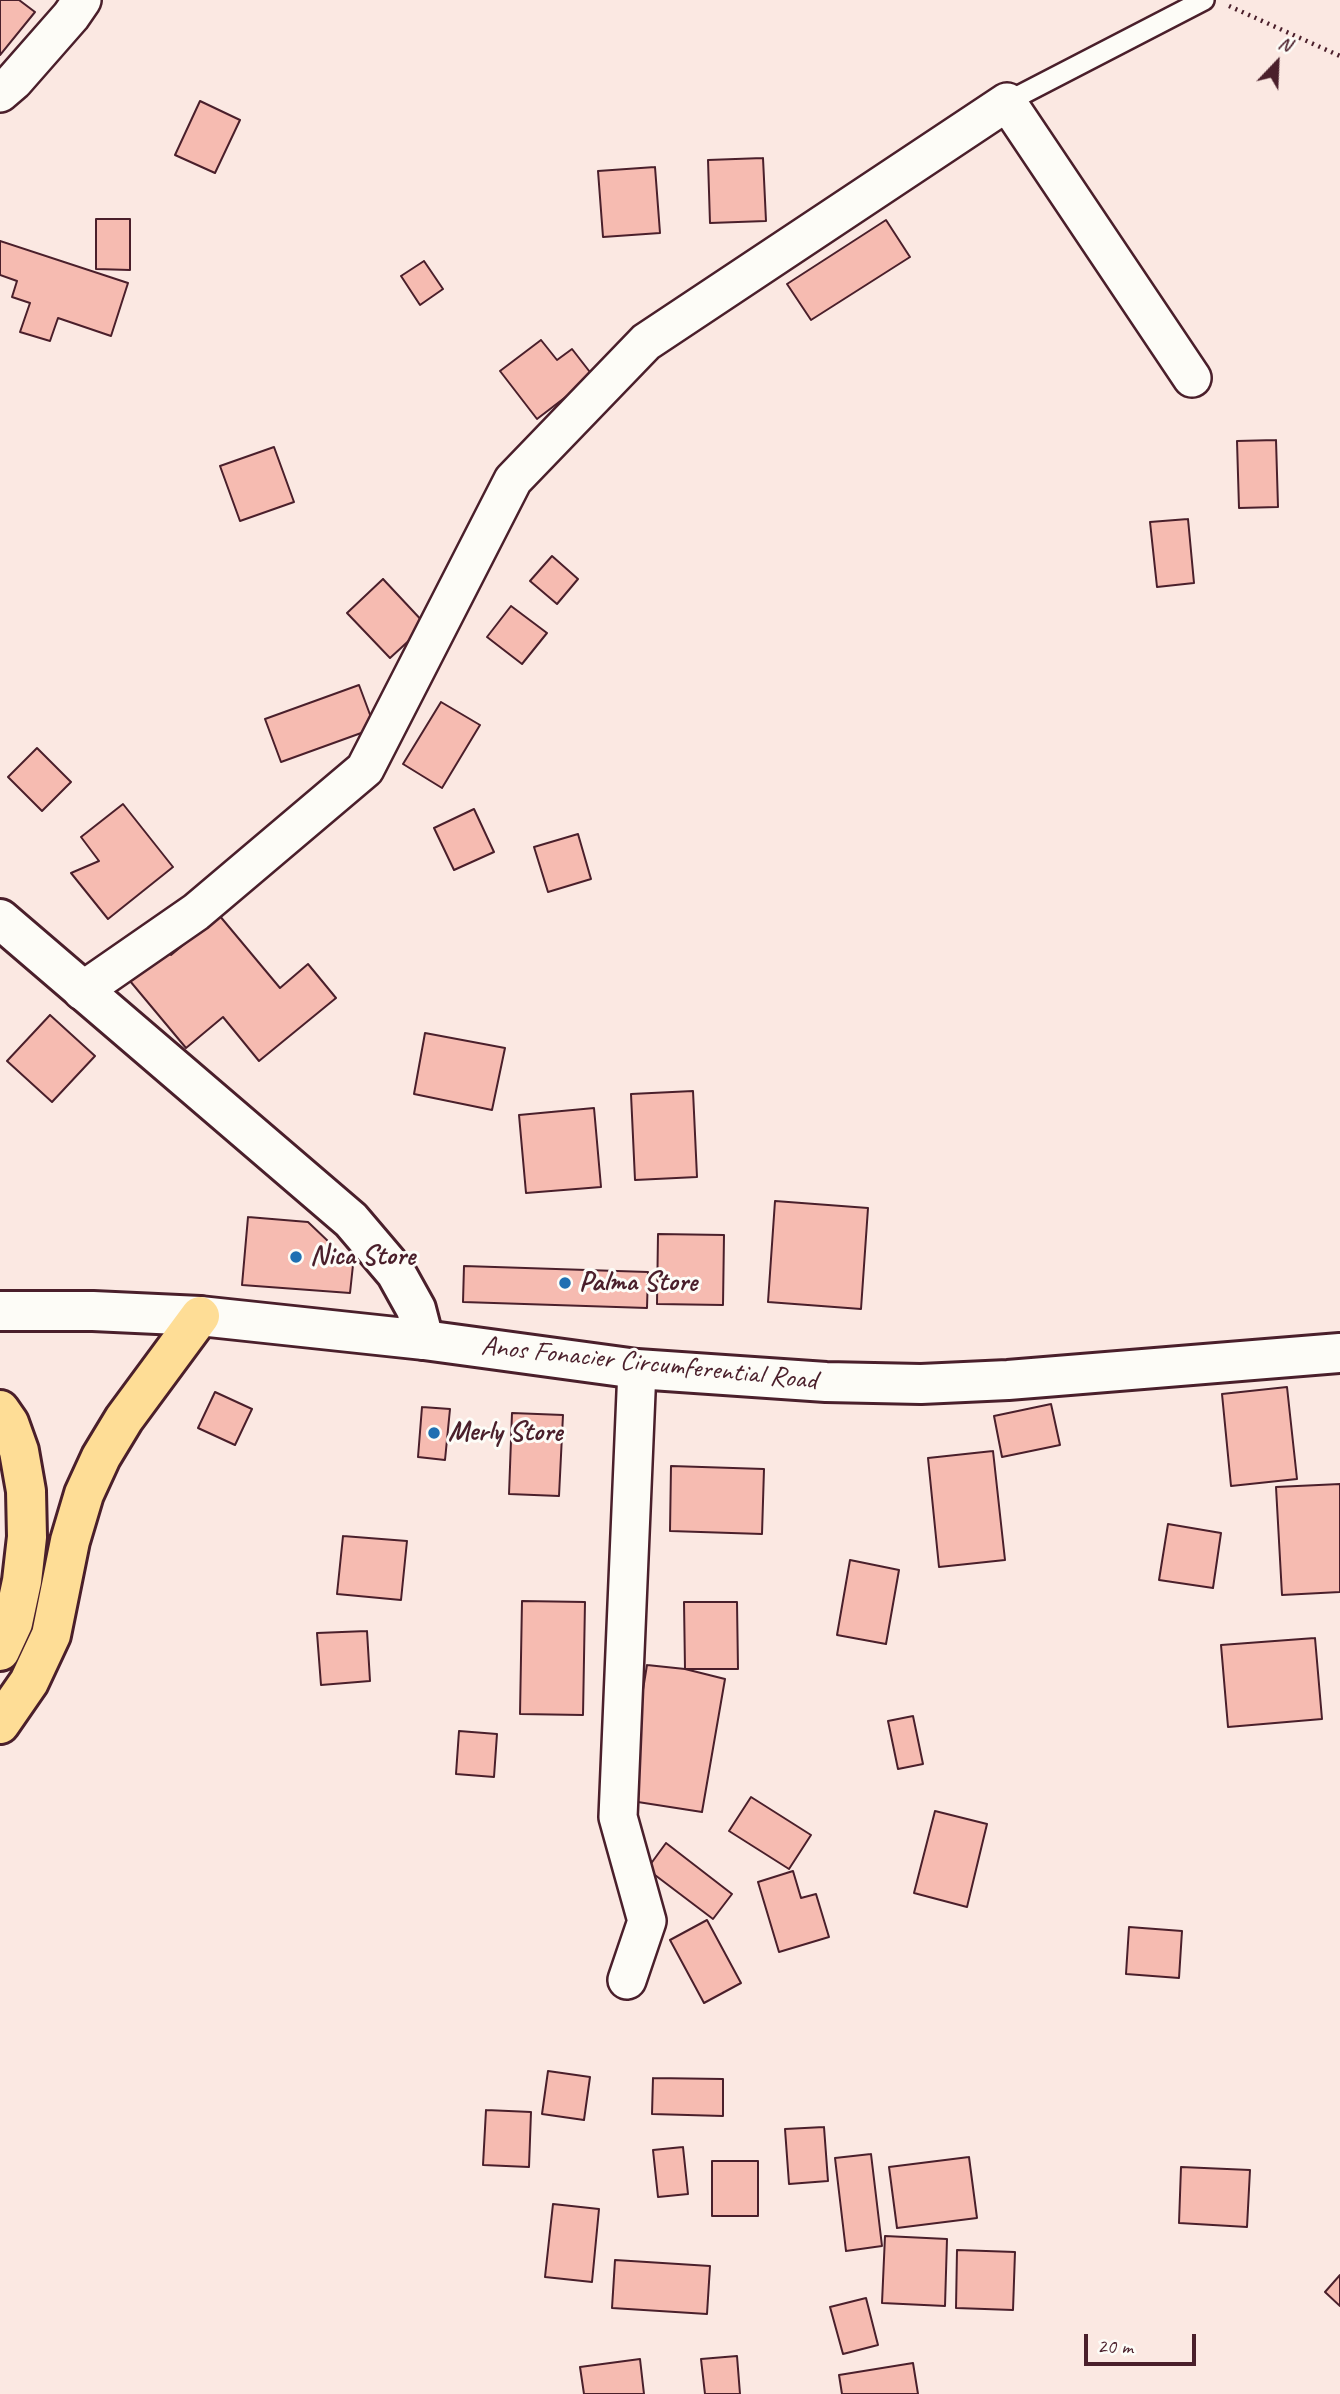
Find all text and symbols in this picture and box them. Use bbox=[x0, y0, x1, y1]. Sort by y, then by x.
north arrow bbox=[1242, 28, 1312, 98]
text: N bbox=[1275, 30, 1295, 57]
place label: Nica Store bbox=[310, 1240, 415, 1274]
marker: Nica Store bbox=[288, 1249, 304, 1265]
place label: Palma Store bbox=[579, 1266, 697, 1300]
marker: Palma Store bbox=[557, 1275, 573, 1291]
street label: Anos Fonacier Circumferential Road bbox=[480, 1330, 818, 1398]
place label: Merly Store bbox=[448, 1416, 562, 1450]
marker: Merly Store bbox=[426, 1425, 442, 1441]
scale bar bbox=[1088, 2320, 1200, 2364]
text: 20 m bbox=[1097, 2333, 1133, 2359]

